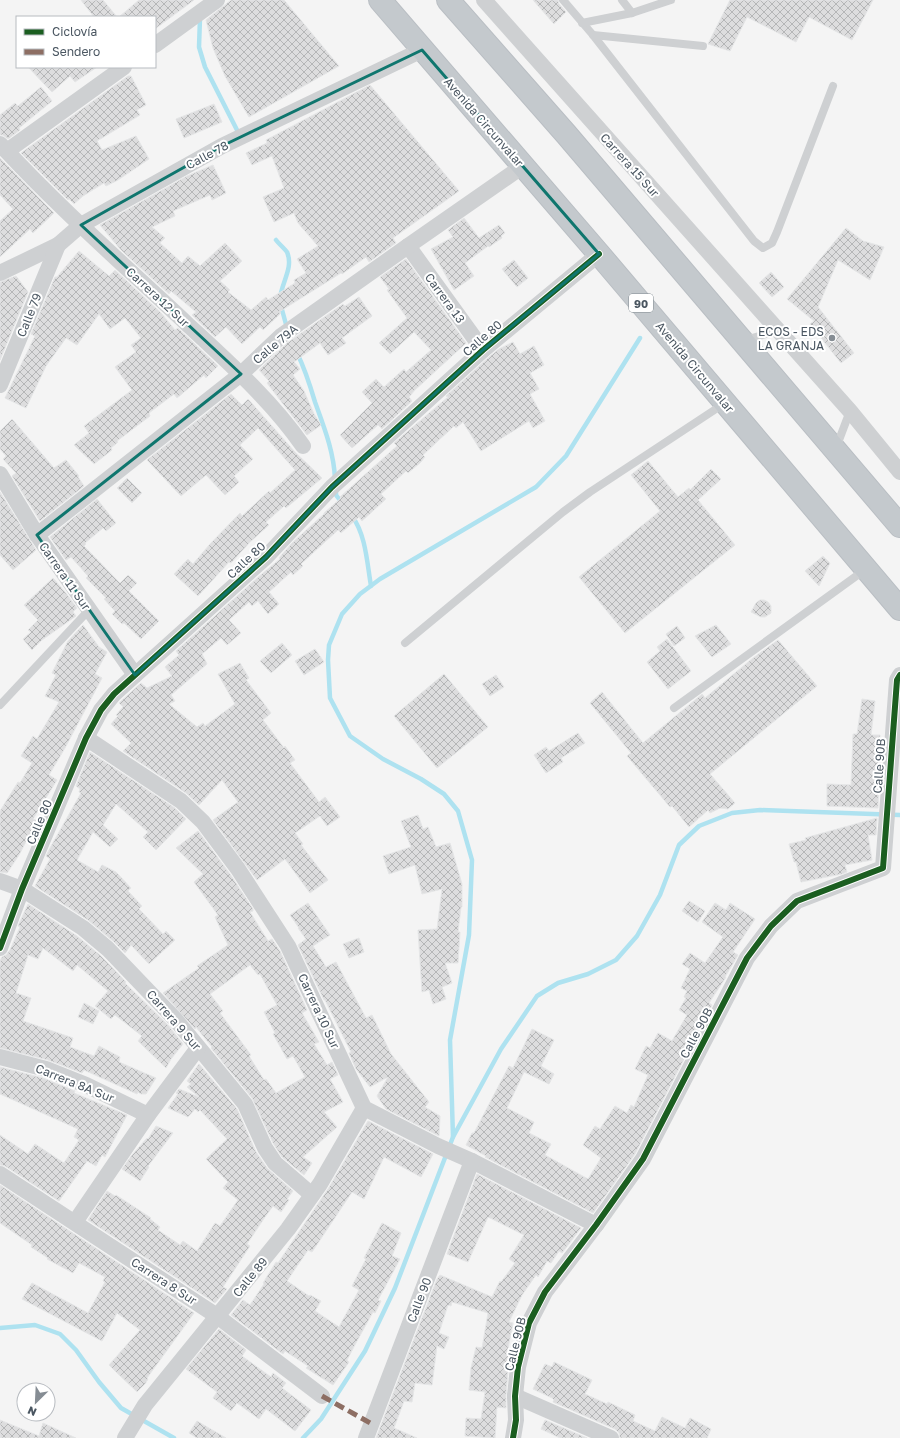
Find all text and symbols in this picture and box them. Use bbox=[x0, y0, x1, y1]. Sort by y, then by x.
legend bbox=[16, 16, 156, 68]
text: Ciclovía bbox=[52, 24, 97, 39]
text: Sendero bbox=[52, 44, 100, 59]
street label: Avenida Circunvalar bbox=[441, 74, 527, 170]
street label: Carrera 15 Sur bbox=[597, 130, 663, 200]
street label: Calle 78 bbox=[183, 138, 231, 172]
street label: Carrera 12 Sur bbox=[123, 264, 193, 330]
street label: Carrera 13 bbox=[422, 270, 468, 326]
street label: Calle 79 bbox=[13, 291, 45, 339]
road number: 90 bbox=[629, 294, 653, 312]
street label: Calle 80 bbox=[459, 317, 505, 359]
street label: Avenida Circunvalar bbox=[653, 319, 738, 416]
street label: Calle 79A bbox=[249, 321, 301, 367]
place label: ECOS - EDS LA GRANJA bbox=[758, 324, 824, 353]
marker: ECOS - EDS LA GRANJA bbox=[827, 333, 837, 343]
street label: Calle 80 bbox=[224, 538, 268, 582]
street label: Carrera 11 Sur bbox=[36, 539, 94, 613]
street label: Calle 90B bbox=[870, 738, 888, 794]
street label: Calle 80 bbox=[23, 797, 55, 847]
street label: Carrera 10 Sur bbox=[295, 971, 343, 1051]
street label: Carrera 9 Sur bbox=[144, 987, 205, 1054]
street label: Calle 90B bbox=[676, 1005, 716, 1061]
street label: Carrera 8A Sur bbox=[33, 1060, 117, 1106]
street label: Carrera 8 Sur bbox=[128, 1254, 200, 1308]
street label: Calle 89 bbox=[229, 1254, 271, 1300]
street label: Calle 90 bbox=[404, 1275, 434, 1325]
street label: Calle 90B bbox=[501, 1315, 529, 1373]
north arrow bbox=[16, 1382, 56, 1422]
text: N bbox=[25, 1404, 38, 1419]

